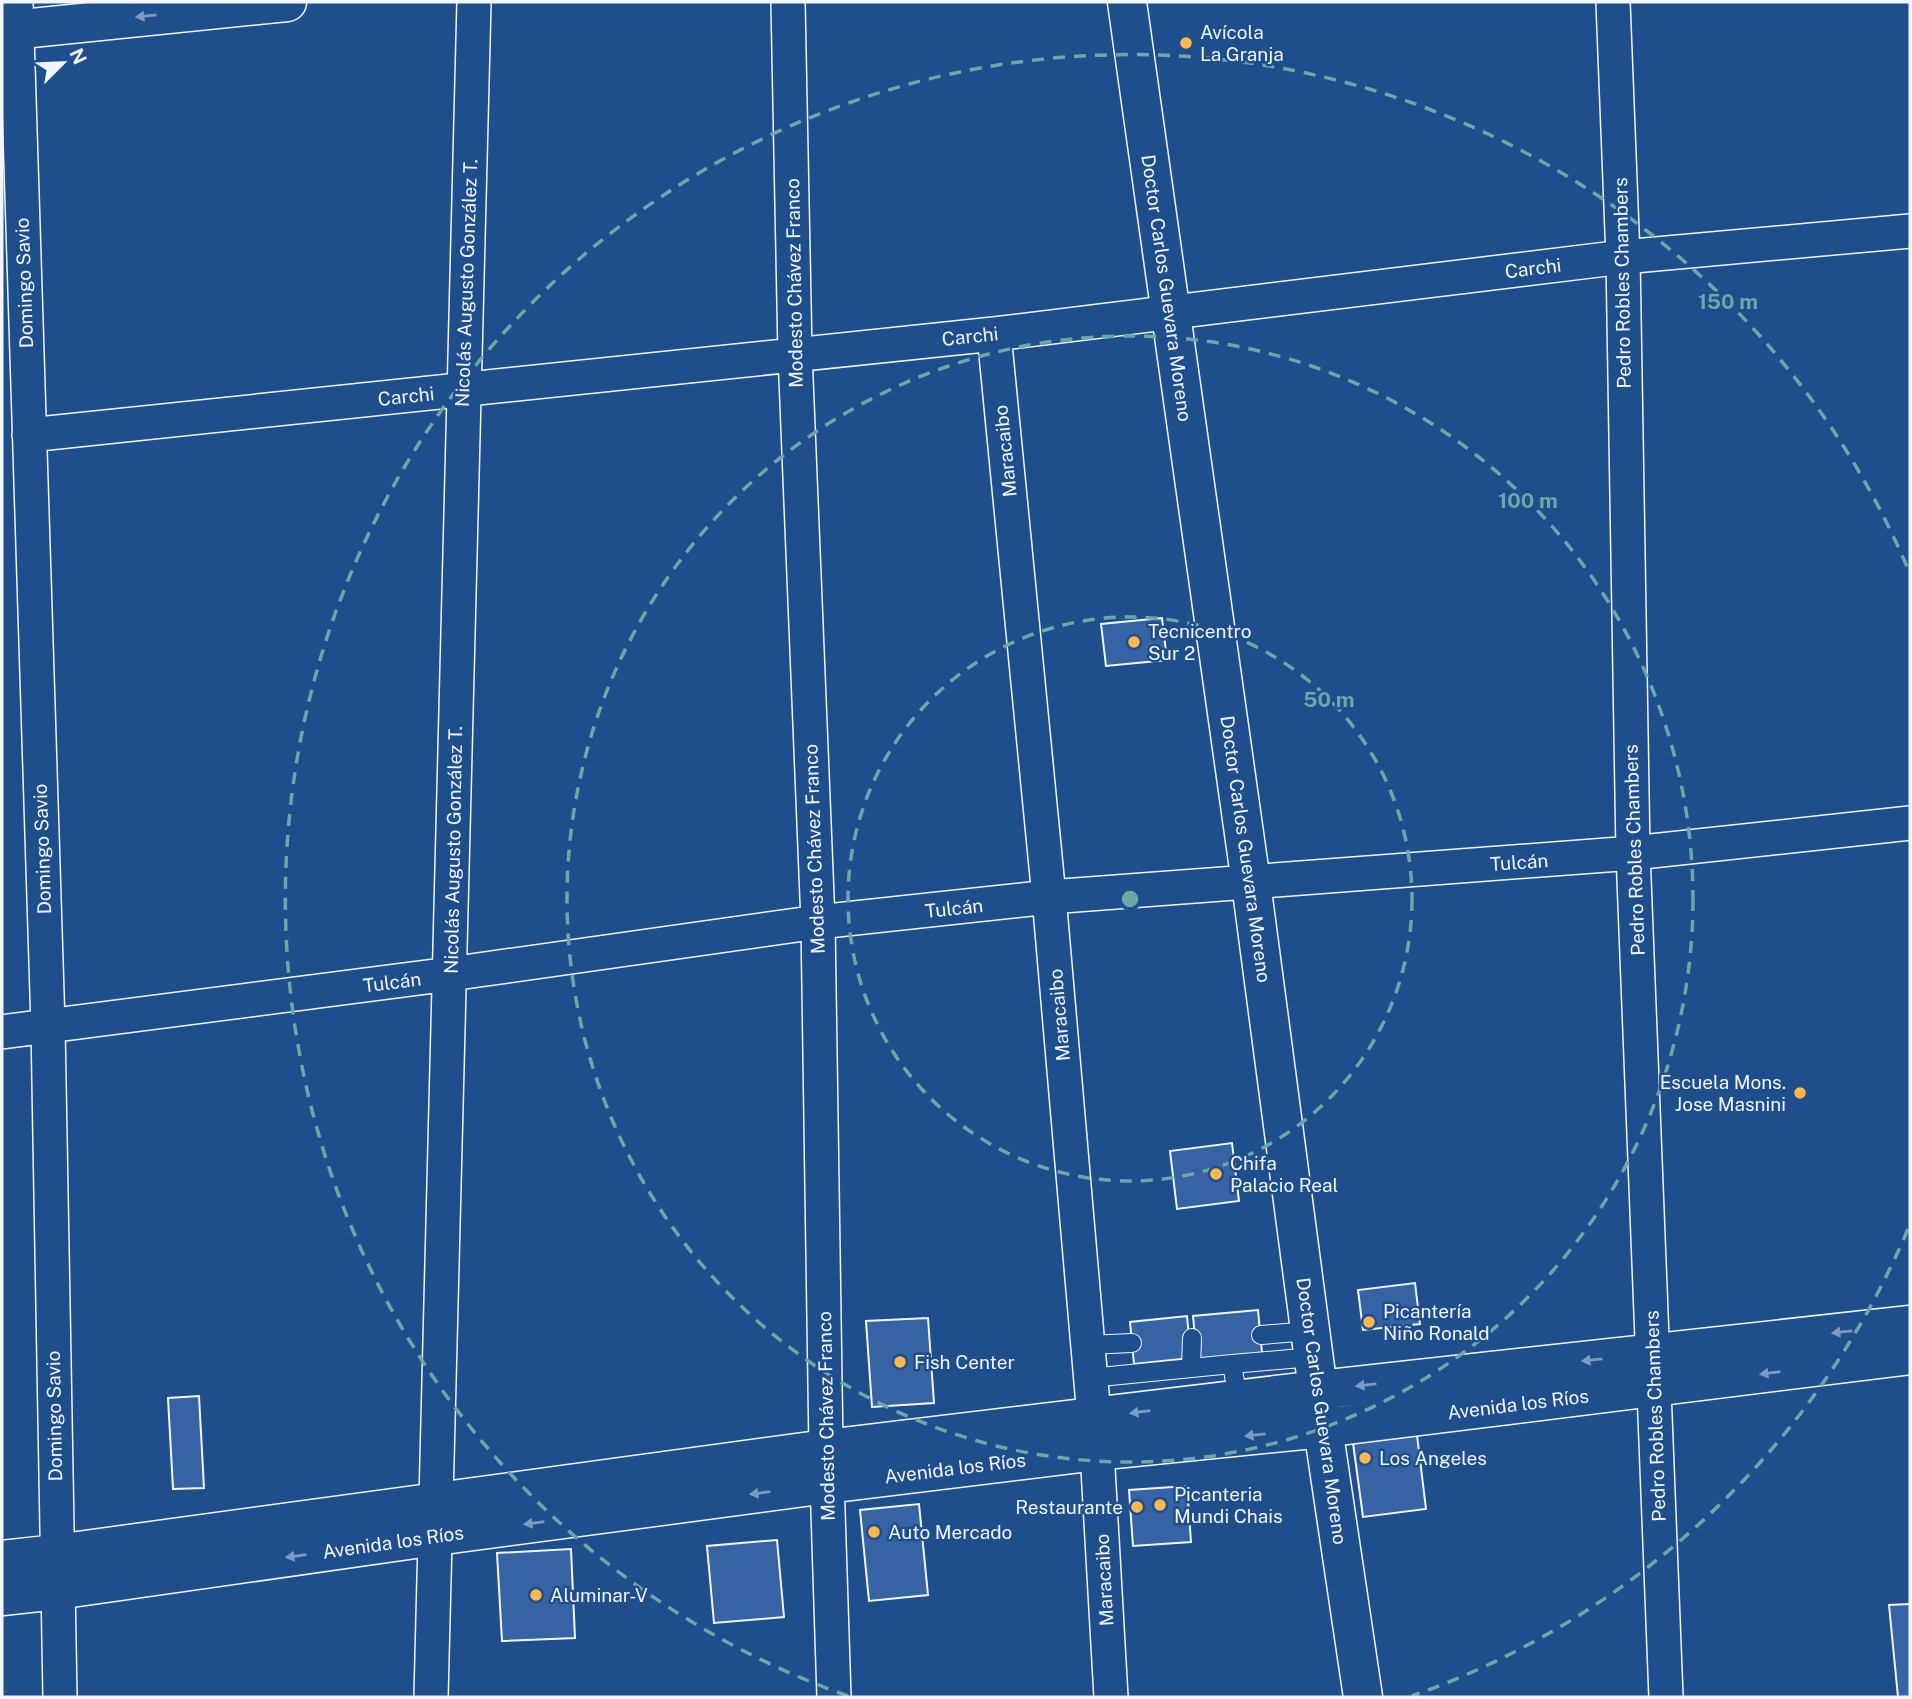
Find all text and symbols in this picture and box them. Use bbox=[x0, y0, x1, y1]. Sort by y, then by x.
one-way arrow bbox=[135, 11, 157, 22]
place label: Avícola La Granja bbox=[1200, 21, 1284, 65]
north arrow bbox=[28, 28, 98, 98]
marker: Avícola La Granja bbox=[1178, 35, 1194, 51]
text: N bbox=[65, 45, 92, 67]
street label: Doctor Carlos Guevara Moreno bbox=[1137, 153, 1197, 423]
street label: Nicolás Augusto González T. bbox=[451, 159, 481, 407]
street label: Pedro Robles Chambers bbox=[1609, 177, 1635, 389]
street label: Modesto Chávez Franco bbox=[781, 178, 807, 388]
street label: Domingo Savio bbox=[11, 217, 37, 349]
street label: Carchi bbox=[1504, 254, 1562, 282]
text: 150 m bbox=[1698, 289, 1758, 314]
street label: Carchi bbox=[941, 322, 999, 350]
street label: Carchi bbox=[377, 382, 435, 410]
street label: Maracaibo bbox=[989, 404, 1021, 498]
text: 100 m bbox=[1498, 488, 1558, 513]
place label: Tecnicentro Sur 2 bbox=[1148, 620, 1252, 664]
marker: Tecnicentro Sur 2 bbox=[1126, 634, 1142, 650]
text: 50 m bbox=[1303, 687, 1355, 712]
street label: Doctor Carlos Guevara Moreno bbox=[1216, 714, 1276, 984]
street label: Nicolás Augusto González T. bbox=[440, 726, 466, 974]
street label: Modesto Chávez Franco bbox=[799, 744, 829, 954]
street label: Pedro Robles Chambers bbox=[1619, 744, 1649, 956]
street label: Domingo Savio bbox=[29, 783, 55, 915]
street label: Tulcán bbox=[1489, 849, 1549, 875]
centre of rings bbox=[1118, 887, 1142, 911]
street label: Tulcán bbox=[924, 894, 984, 922]
street label: Tulcán bbox=[362, 968, 422, 996]
street label: Maracaibo bbox=[1044, 968, 1074, 1062]
place label: Escuela Mons. Jose Masnini bbox=[1660, 1071, 1786, 1115]
marker: Escuela Mons. Jose Masnini bbox=[1792, 1085, 1808, 1101]
place label: Chifa Palacio Real bbox=[1230, 1152, 1338, 1196]
marker: Chifa Palacio Real bbox=[1208, 1166, 1224, 1182]
street label: Doctor Carlos Guevara Moreno bbox=[1292, 1276, 1352, 1546]
place label: Picantería Niño Ronald bbox=[1383, 1300, 1490, 1344]
street label: Pedro Robles Chambers bbox=[1640, 1310, 1670, 1522]
street label: Modesto Chávez Franco bbox=[813, 1311, 839, 1521]
marker: Picantería Niño Ronald bbox=[1361, 1314, 1377, 1330]
one-way arrow bbox=[1831, 1327, 1853, 1338]
street label: Domingo Savio bbox=[42, 1350, 66, 1482]
place label: Fish Center bbox=[914, 1351, 1015, 1373]
marker: Fish Center bbox=[892, 1354, 908, 1370]
one-way arrow bbox=[1581, 1355, 1603, 1366]
one-way arrow bbox=[1758, 1368, 1780, 1379]
one-way arrow bbox=[1355, 1380, 1377, 1391]
street label: Avenida los Ríos bbox=[1446, 1384, 1590, 1424]
one-way arrow bbox=[1129, 1406, 1151, 1417]
one-way arrow bbox=[1244, 1429, 1266, 1440]
place label: Los Angeles bbox=[1379, 1447, 1487, 1469]
street label: Avenida los Ríos bbox=[883, 1448, 1027, 1488]
marker: Los Angeles bbox=[1357, 1450, 1373, 1466]
place label: Picanteria Mundi Chais bbox=[1174, 1483, 1283, 1527]
one-way arrow bbox=[748, 1488, 770, 1499]
place label: Restaurante bbox=[1015, 1496, 1123, 1518]
marker: Picanteria Mundi Chais bbox=[1152, 1497, 1168, 1513]
marker: Restaurante bbox=[1129, 1499, 1145, 1515]
one-way arrow bbox=[523, 1518, 545, 1529]
street label: Avenida los Ríos bbox=[321, 1521, 465, 1563]
place label: Auto Mercado bbox=[888, 1521, 1012, 1543]
marker: Auto Mercado bbox=[866, 1524, 882, 1540]
street label: Maracaibo bbox=[1091, 1533, 1117, 1627]
one-way arrow bbox=[285, 1551, 307, 1562]
place label: Aluminar-V bbox=[550, 1584, 648, 1606]
marker: Aluminar-V bbox=[528, 1587, 544, 1603]

